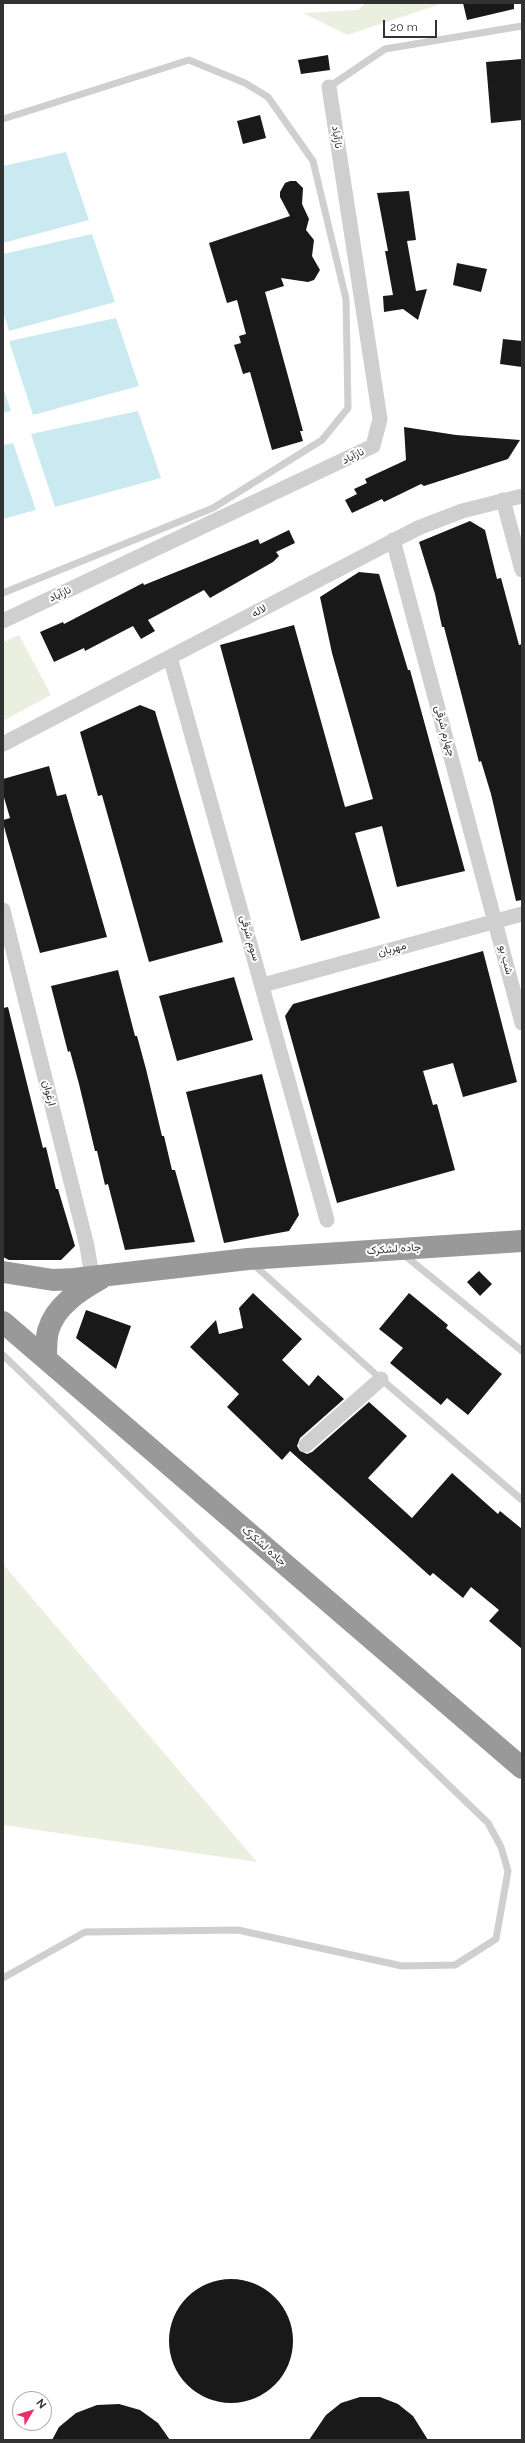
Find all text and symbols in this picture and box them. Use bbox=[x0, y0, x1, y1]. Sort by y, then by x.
scale bar bbox=[385, 12, 439, 38]
text: 20 m bbox=[390, 20, 418, 34]
street label: نازآباد bbox=[329, 125, 345, 149]
street label: نازآباد bbox=[340, 445, 366, 467]
street label: نازآباد bbox=[47, 583, 73, 605]
street label: لاله bbox=[249, 602, 269, 620]
street label: چهارم شرقی bbox=[432, 704, 458, 758]
street label: سوم شرقی bbox=[237, 913, 263, 963]
street label: مهربان bbox=[376, 939, 408, 959]
street label: شب بو bbox=[496, 944, 516, 976]
street label: ارغوان bbox=[39, 1079, 59, 1107]
street label: جاده لشکرک bbox=[366, 1241, 422, 1257]
street label: جاده لشکرک bbox=[239, 1523, 289, 1569]
north arrow bbox=[12, 2391, 52, 2431]
text: N bbox=[33, 2397, 49, 2411]

